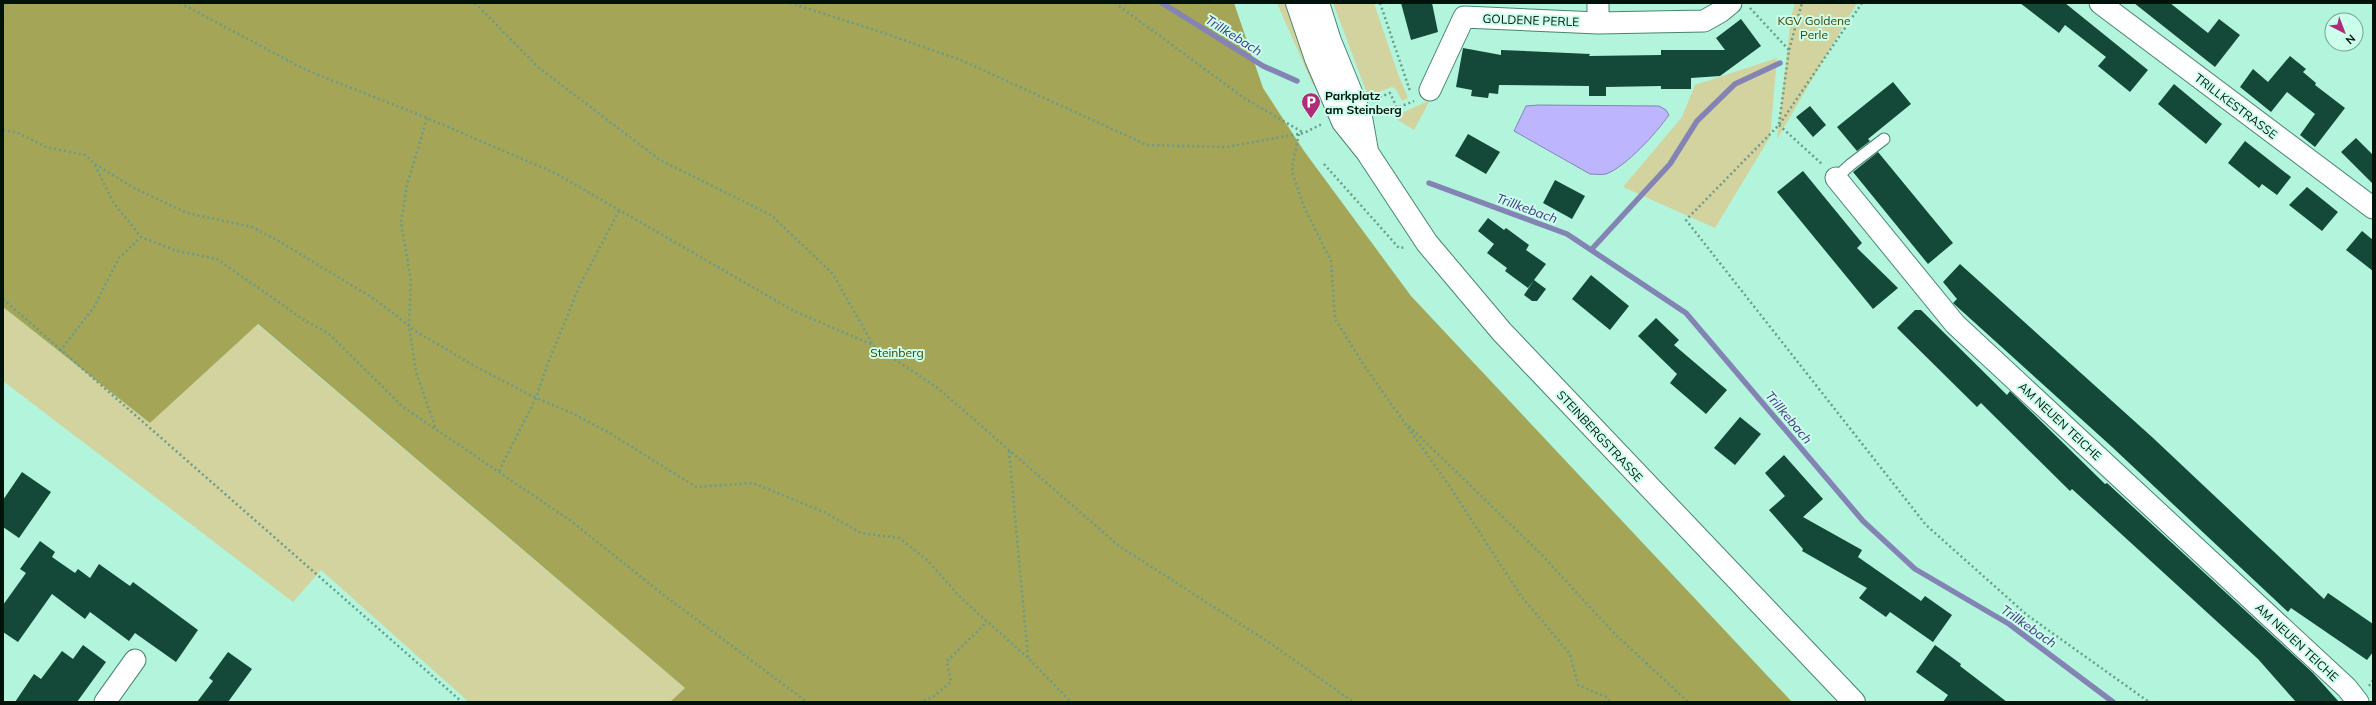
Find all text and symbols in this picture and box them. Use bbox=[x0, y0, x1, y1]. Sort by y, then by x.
water label: Trillkebach bbox=[1203, 11, 1265, 59]
street label: GOLDENE PERLE bbox=[1483, 11, 1579, 29]
north arrow bbox=[2324, 12, 2364, 52]
park label: KGV Goldene Perle bbox=[1777, 13, 1851, 42]
text: N bbox=[2343, 31, 2358, 47]
street label: TRILLKESTRASSE bbox=[2192, 70, 2280, 142]
place label: Parkplatz am Steinberg bbox=[1325, 88, 1402, 117]
parking icon: Parkplatz am Steinberg bbox=[1300, 91, 1322, 119]
water label: Trillkebach bbox=[1494, 190, 1560, 226]
park label: Steinberg bbox=[870, 345, 924, 360]
street label: AM NEUEN TEICHE bbox=[2015, 379, 2105, 463]
street label: STEINBERGSTRASSE bbox=[1554, 387, 1646, 485]
water label: Trillkebach bbox=[1762, 387, 1816, 447]
street label: AM NEUEN TEICHE bbox=[2252, 600, 2342, 684]
water label: Trillkebach bbox=[1998, 601, 2060, 651]

